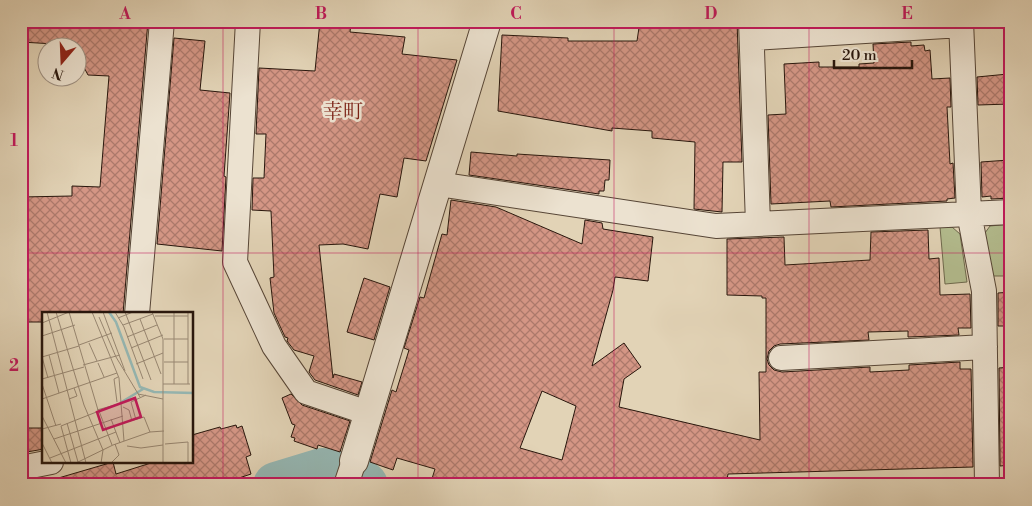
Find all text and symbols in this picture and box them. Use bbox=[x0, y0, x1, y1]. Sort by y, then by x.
text: A bbox=[118, 4, 131, 24]
text: B bbox=[315, 4, 327, 24]
text: C bbox=[510, 4, 522, 24]
text: D bbox=[705, 4, 718, 24]
text: E bbox=[901, 4, 913, 24]
north arrow bbox=[38, 38, 88, 88]
scale bar bbox=[834, 38, 912, 70]
text: 20 m bbox=[842, 46, 877, 65]
text: N bbox=[50, 63, 66, 84]
district label: 幸町 bbox=[323, 100, 363, 125]
text: 1 bbox=[10, 131, 18, 151]
inset map bbox=[42, 312, 194, 464]
text: 2 bbox=[9, 356, 19, 376]

